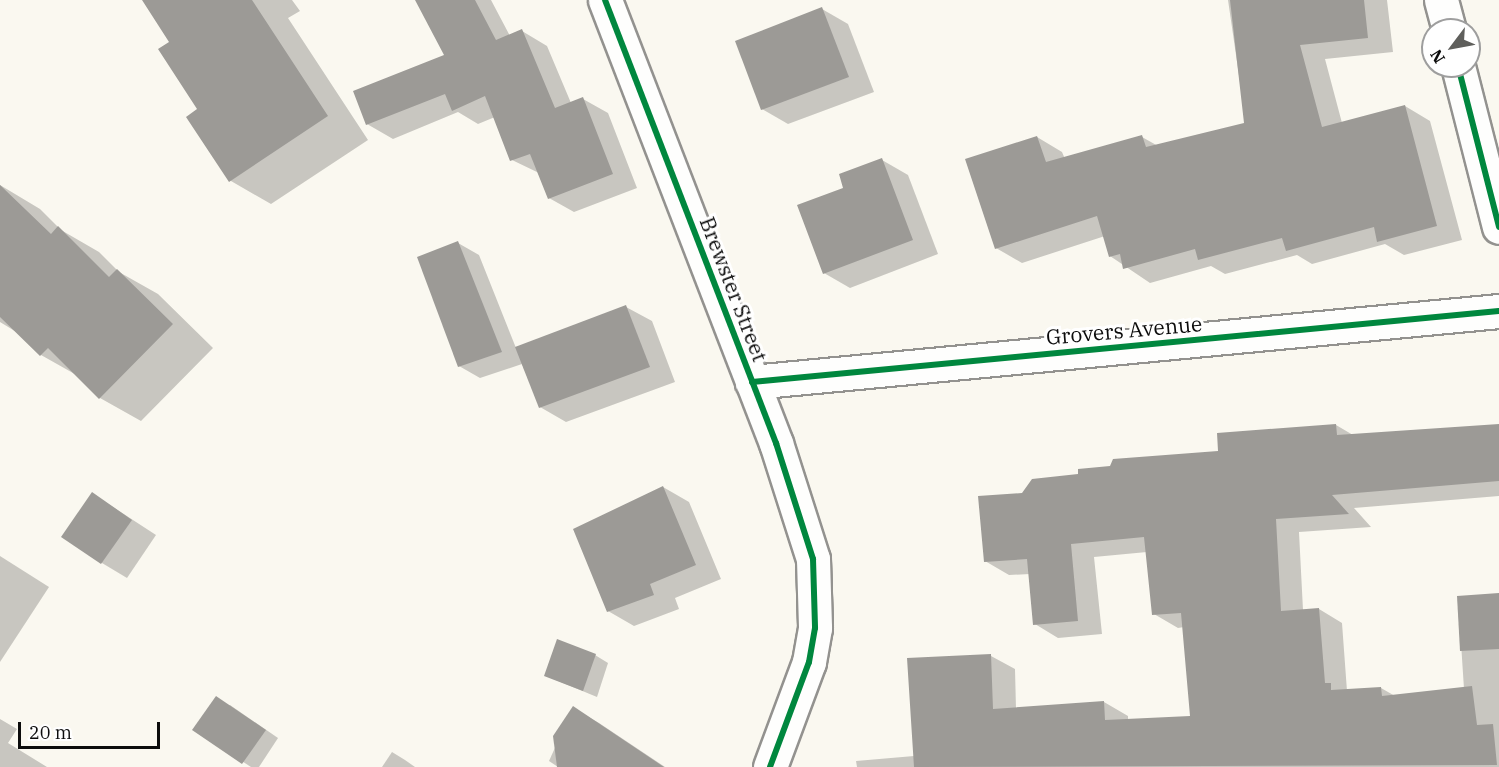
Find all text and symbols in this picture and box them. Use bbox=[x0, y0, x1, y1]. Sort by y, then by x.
north arrow bbox=[1421, 18, 1481, 78]
text: N bbox=[1426, 46, 1449, 67]
street label: Brewster Street bbox=[695, 213, 773, 365]
street label: Grovers Avenue bbox=[1045, 311, 1203, 349]
scale bar bbox=[21, 710, 164, 748]
text: 20 m bbox=[29, 721, 72, 744]

